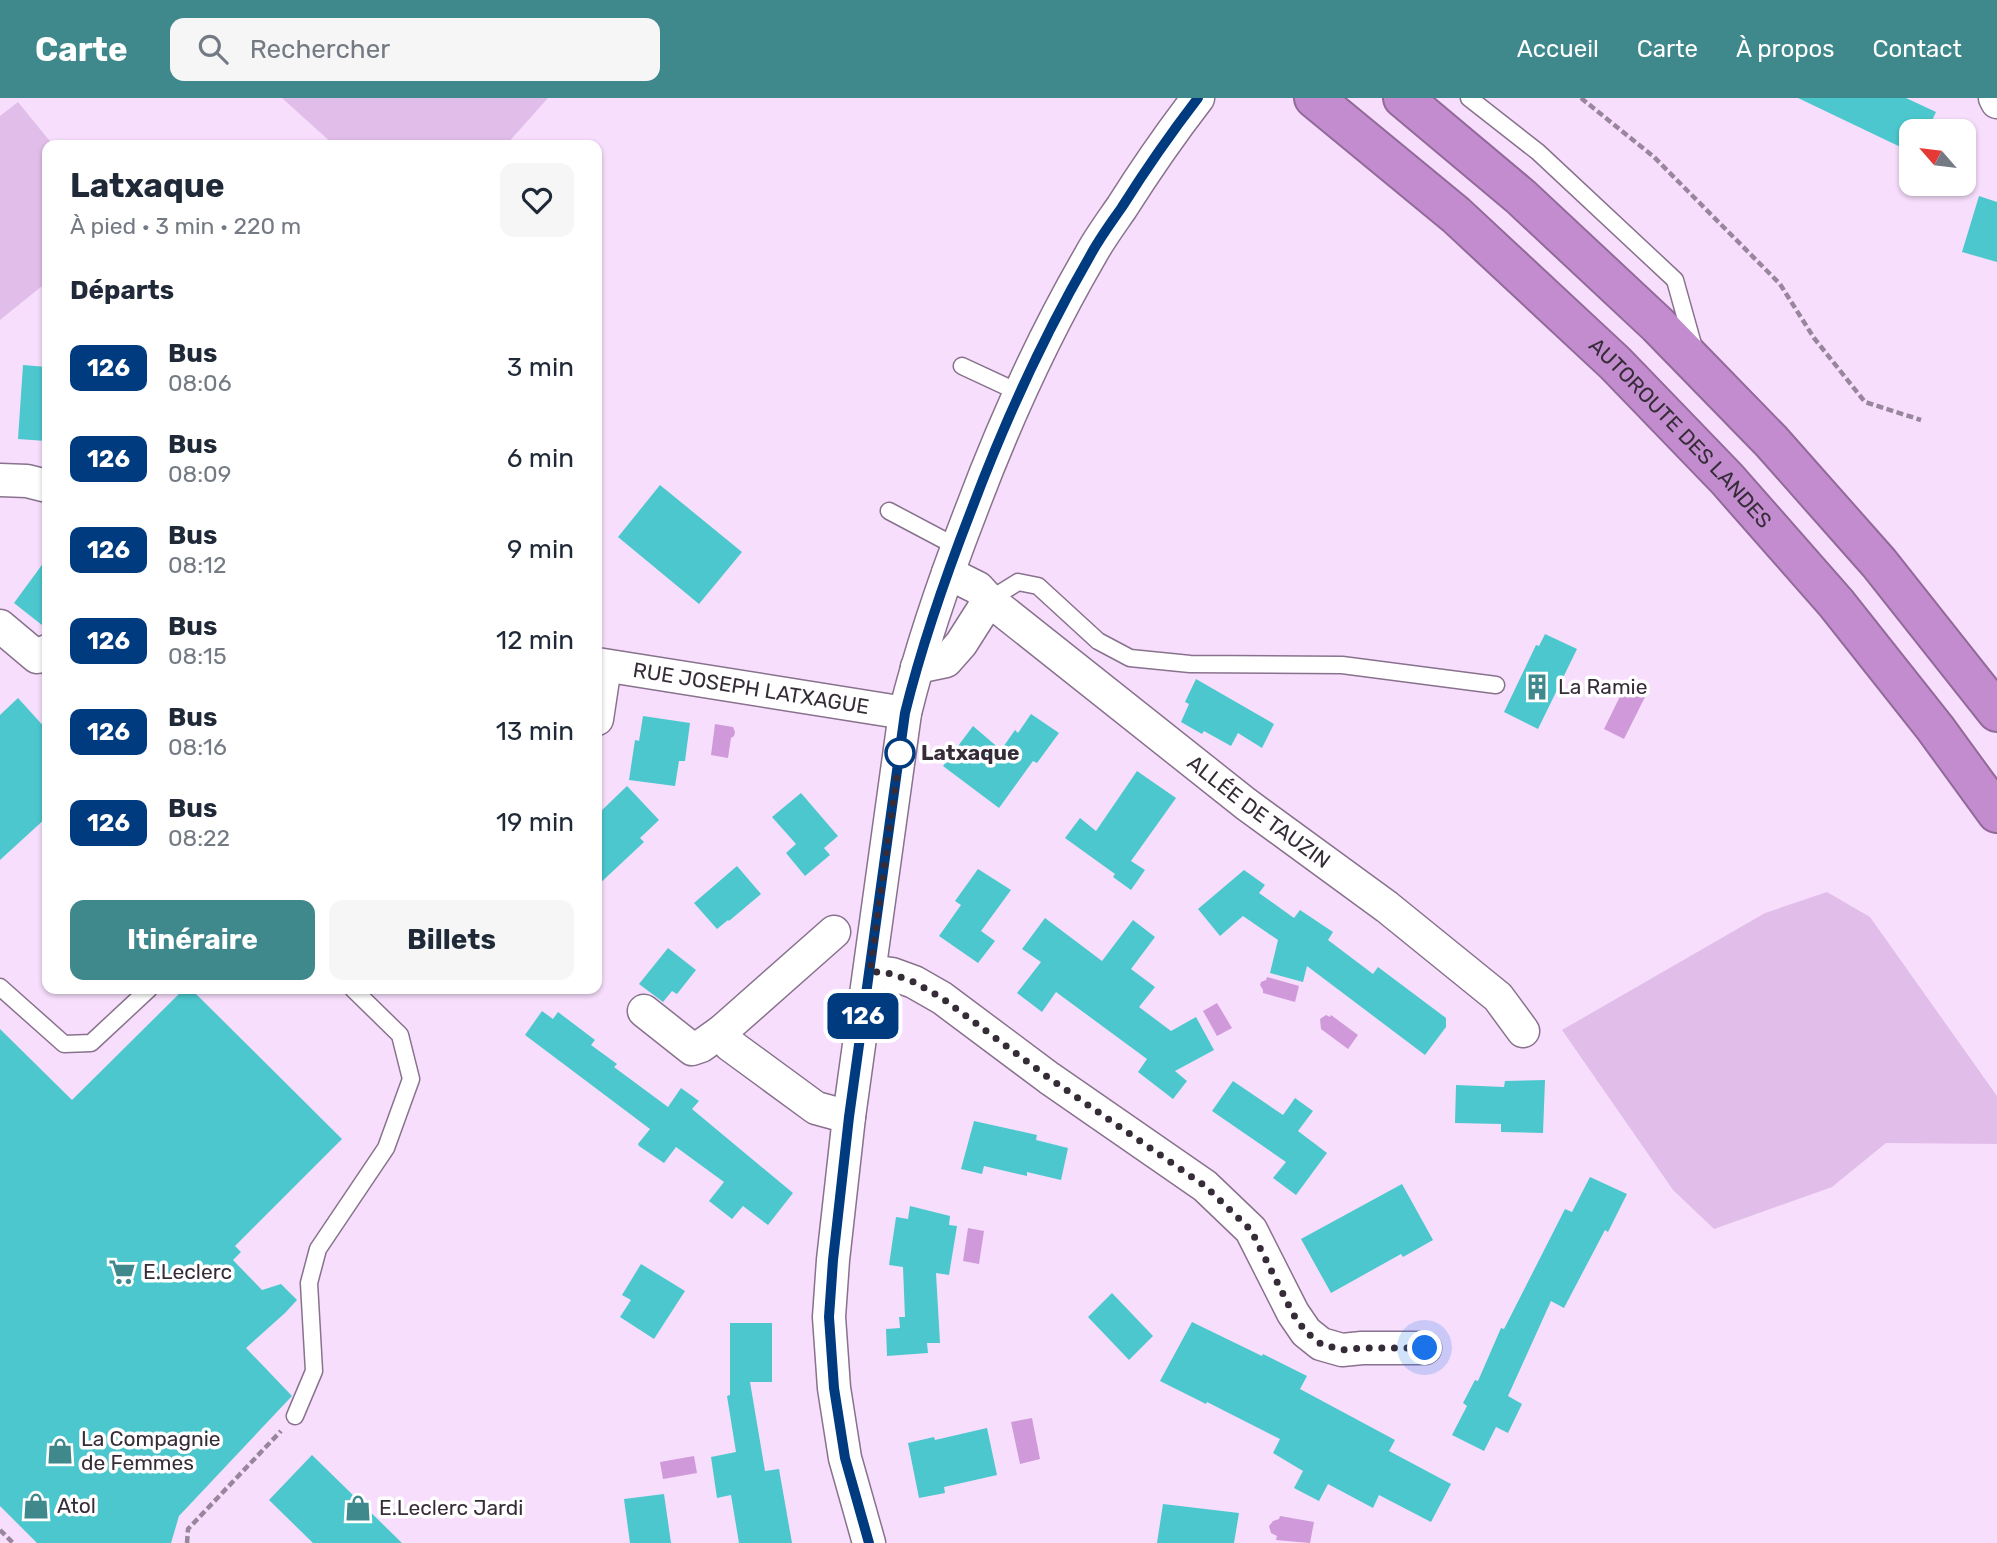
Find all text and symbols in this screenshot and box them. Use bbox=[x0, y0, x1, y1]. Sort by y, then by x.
search box bbox=[170, 18, 660, 81]
text: Carte bbox=[35, 30, 128, 69]
icon: search bbox=[194, 30, 232, 68]
text: Rechercher bbox=[250, 34, 390, 65]
text: Accueil bbox=[1517, 35, 1599, 63]
text: Carte bbox=[1637, 35, 1698, 63]
text: À propos bbox=[1736, 35, 1835, 63]
text: Contact bbox=[1873, 35, 1962, 63]
north arrow bbox=[1899, 119, 1976, 196]
map controls bbox=[1899, 119, 1976, 196]
button: heart bbox=[500, 163, 574, 237]
text: Latxaque bbox=[70, 166, 225, 205]
text: À pied · 3 min · 220 m bbox=[70, 212, 301, 240]
text: Départs bbox=[70, 275, 174, 306]
street label: AUTOROUTE DES LANDES bbox=[1584, 332, 1777, 533]
text: Bus bbox=[168, 338, 217, 369]
text: 3 min bbox=[507, 352, 574, 383]
text: 126 bbox=[87, 354, 130, 382]
text: 08:06 bbox=[168, 369, 232, 397]
text: Bus bbox=[168, 429, 217, 460]
text: 6 min bbox=[507, 443, 574, 474]
text: 126 bbox=[87, 445, 130, 473]
text: 08:09 bbox=[168, 460, 231, 488]
text: Bus bbox=[168, 520, 217, 551]
text: 9 min bbox=[507, 534, 574, 565]
text: 126 bbox=[87, 536, 130, 564]
text: 08:12 bbox=[168, 551, 226, 579]
text: Bus bbox=[168, 611, 217, 642]
text: 12 min bbox=[496, 625, 574, 656]
text: 126 bbox=[87, 627, 130, 655]
text: 08:15 bbox=[168, 642, 227, 670]
street label: RUE JOSEPH LATXAGUE bbox=[631, 657, 871, 719]
building icon: La Ramie bbox=[1522, 672, 1552, 702]
place label: La Ramie bbox=[1558, 674, 1647, 699]
text: Bus bbox=[168, 702, 217, 733]
text: 13 min bbox=[496, 716, 574, 747]
text: 126 bbox=[87, 718, 130, 746]
text: 08:16 bbox=[168, 733, 227, 761]
marker: Latxaque bbox=[885, 738, 915, 768]
place label: Latxaque bbox=[921, 740, 1019, 765]
street label: ALLÉE DE TAUZIN bbox=[1183, 750, 1335, 873]
text: Bus bbox=[168, 793, 217, 824]
text: 19 min bbox=[496, 807, 574, 838]
text: 126 bbox=[87, 809, 130, 837]
text: 08:22 bbox=[168, 824, 230, 852]
button: Itinéraire bbox=[70, 900, 315, 980]
button: Billets bbox=[329, 900, 574, 980]
line badge: 126 bbox=[823, 993, 903, 1039]
text: 126 bbox=[841, 1002, 885, 1030]
supermarket icon: E.Leclerc bbox=[107, 1257, 137, 1287]
place label: E.Leclerc bbox=[143, 1259, 232, 1284]
your location bbox=[1407, 1330, 1442, 1365]
place label: La Compagnie de Femmes bbox=[81, 1426, 220, 1475]
shop icon: La Compagnie de Femmes bbox=[45, 1436, 75, 1466]
shop icon: Atol bbox=[21, 1491, 51, 1521]
place label: Atol bbox=[57, 1493, 96, 1518]
shop icon: E.Leclerc Jardi bbox=[343, 1493, 373, 1523]
place label: E.Leclerc Jardi bbox=[379, 1495, 523, 1520]

